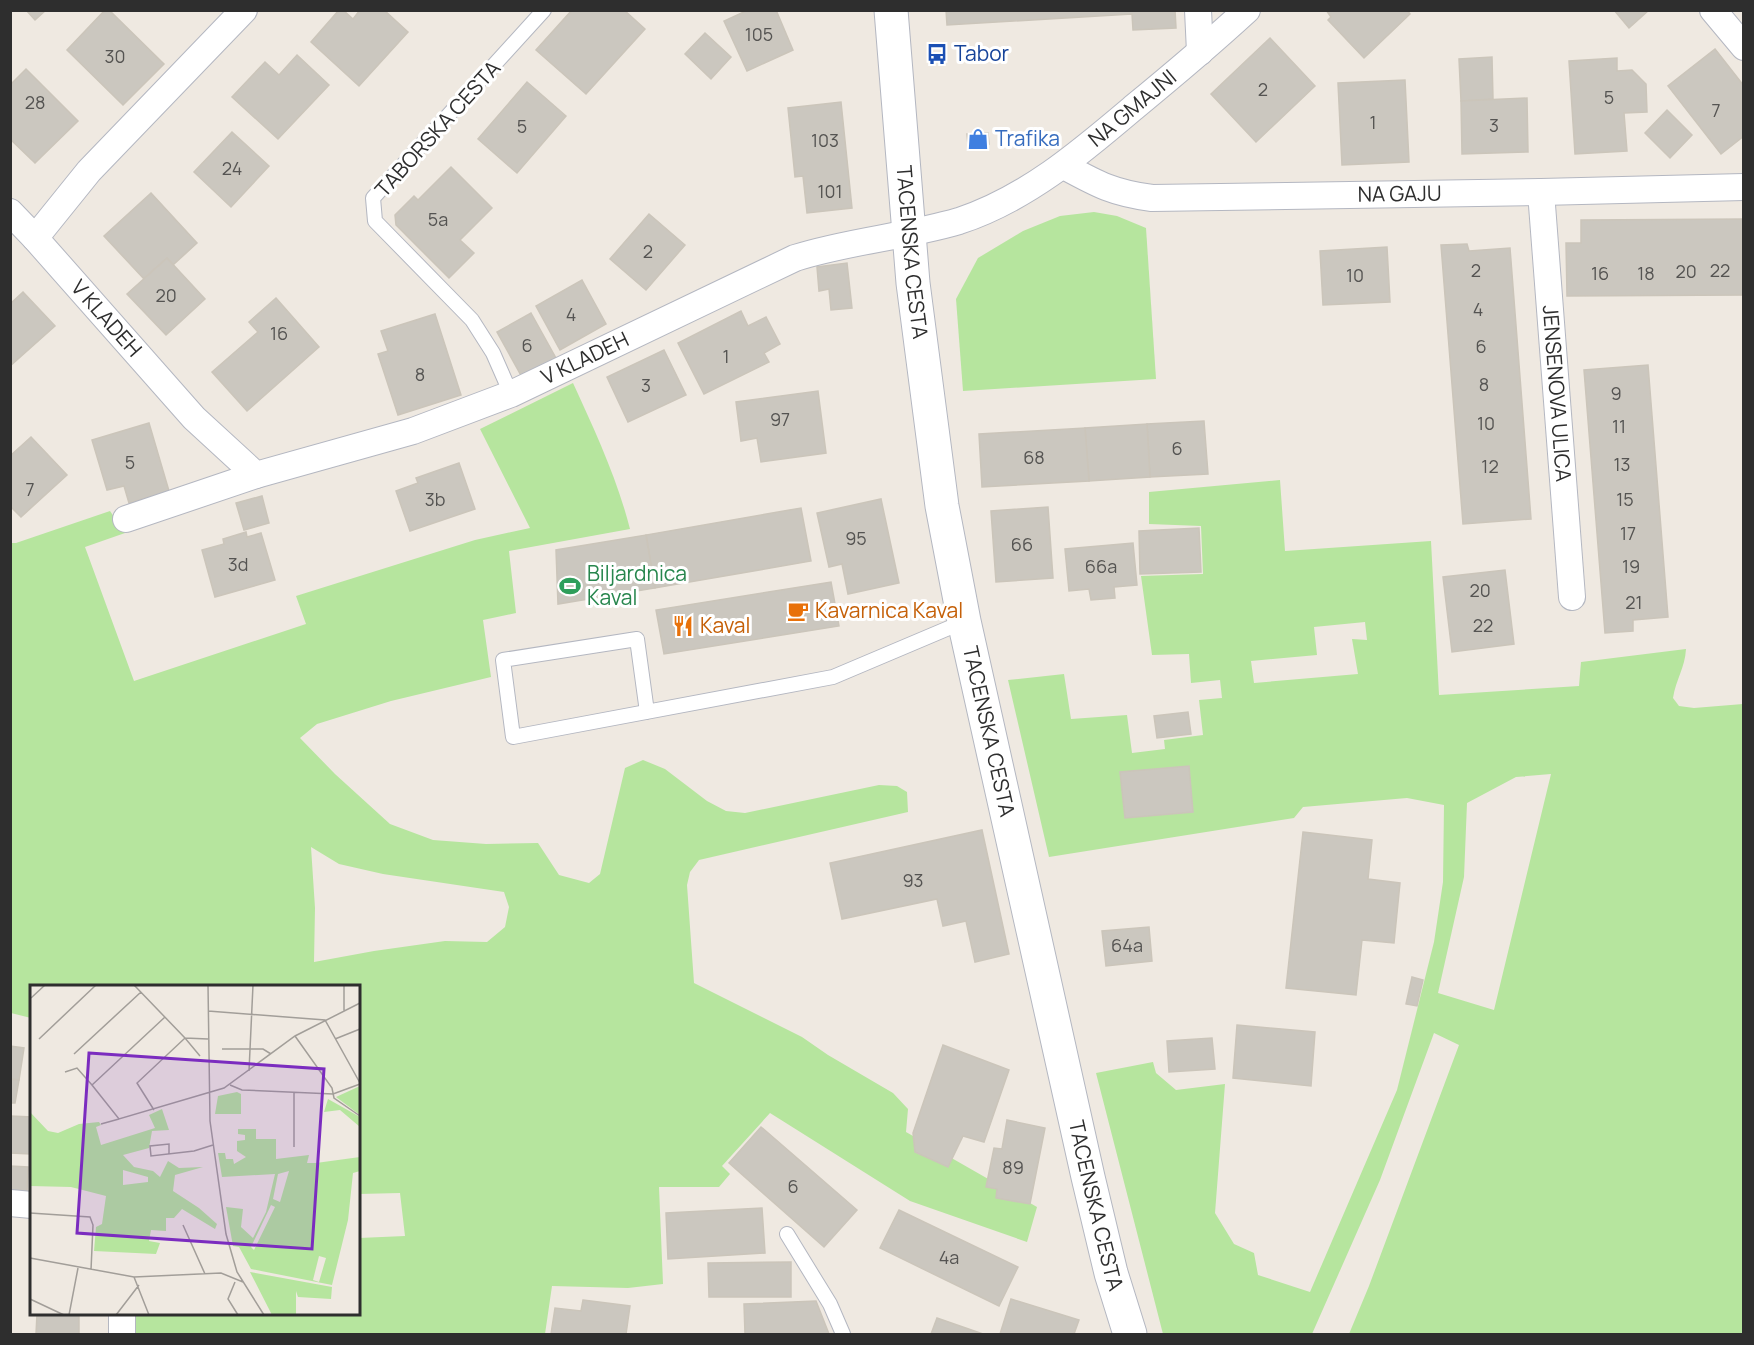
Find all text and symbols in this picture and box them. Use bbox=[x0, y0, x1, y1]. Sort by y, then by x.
house number: 105 bbox=[745, 22, 773, 46]
place label: Tabor bbox=[954, 39, 1010, 67]
bus stop icon: Tabor bbox=[925, 42, 949, 66]
house number: 30 bbox=[105, 44, 125, 68]
street label: TABORSKA CESTA bbox=[368, 54, 506, 203]
street label: NA GMAJNI bbox=[1082, 63, 1182, 153]
house number: 2 bbox=[1258, 77, 1268, 101]
house number: 5 bbox=[1604, 85, 1614, 109]
house number: 28 bbox=[25, 90, 45, 114]
house number: 7 bbox=[1711, 98, 1721, 122]
house number: 1 bbox=[1369, 110, 1377, 134]
house number: 3 bbox=[1489, 113, 1499, 137]
house number: 5 bbox=[517, 114, 527, 138]
place label: Trafika bbox=[995, 124, 1060, 152]
shop icon: Trafika bbox=[966, 127, 990, 151]
house number: 103 bbox=[811, 128, 839, 152]
house number: 24 bbox=[222, 156, 242, 180]
street label: TACENSKA CESTA bbox=[891, 164, 935, 340]
house number: 101 bbox=[817, 179, 843, 203]
street label: NA GAJU bbox=[1357, 179, 1442, 208]
house number: 5a bbox=[428, 207, 448, 231]
house number: 2 bbox=[643, 239, 653, 263]
house number: 2 bbox=[1471, 258, 1481, 282]
house number: 22 bbox=[1710, 258, 1730, 282]
house number: 20 bbox=[1675, 259, 1697, 283]
house number: 16 bbox=[1591, 261, 1609, 285]
house number: 18 bbox=[1637, 261, 1655, 285]
house number: 10 bbox=[1346, 263, 1364, 287]
street label: V KLADEH bbox=[65, 273, 148, 362]
house number: 20 bbox=[155, 283, 177, 307]
house number: 4 bbox=[1473, 297, 1483, 321]
house number: 4 bbox=[566, 302, 576, 326]
street label: JENSENOVA ULICA bbox=[1537, 304, 1578, 483]
house number: 16 bbox=[270, 321, 288, 345]
street label: V KLADEH bbox=[536, 325, 633, 390]
house number: 6 bbox=[521, 333, 533, 357]
house number: 6 bbox=[1475, 334, 1487, 358]
house number: 1 bbox=[722, 344, 730, 368]
house number: 8 bbox=[415, 362, 425, 386]
house number: 8 bbox=[1479, 372, 1489, 396]
house number: 3 bbox=[641, 373, 651, 397]
house number: 9 bbox=[1610, 381, 1622, 405]
house number: 97 bbox=[770, 407, 790, 431]
house number: 10 bbox=[1477, 411, 1495, 435]
house number: 11 bbox=[1612, 414, 1626, 438]
house number: 6 bbox=[1171, 436, 1183, 460]
house number: 68 bbox=[1023, 445, 1045, 469]
house number: 5 bbox=[125, 450, 135, 474]
house number: 13 bbox=[1614, 452, 1630, 476]
house number: 12 bbox=[1481, 454, 1499, 478]
house number: 7 bbox=[25, 477, 35, 501]
house number: 3b bbox=[425, 487, 445, 511]
house number: 15 bbox=[1616, 487, 1634, 511]
house number: 17 bbox=[1620, 521, 1636, 545]
house number: 95 bbox=[845, 526, 867, 550]
house number: 66 bbox=[1011, 532, 1033, 556]
house number: 3d bbox=[228, 552, 248, 576]
house number: 66a bbox=[1085, 554, 1117, 578]
house number: 19 bbox=[1622, 554, 1640, 578]
place label: Biljardnica Kaval bbox=[587, 559, 687, 611]
sports icon: Biljardnica Kaval bbox=[558, 574, 582, 598]
house number: 20 bbox=[1469, 578, 1491, 602]
house number: 21 bbox=[1625, 590, 1643, 614]
place label: Kavarnica Kaval bbox=[815, 596, 963, 624]
cafe icon: Kavarnica Kaval bbox=[786, 599, 810, 623]
place label: Kaval bbox=[700, 611, 750, 639]
house number: 22 bbox=[1473, 613, 1493, 637]
restaurant icon: Kaval bbox=[671, 614, 695, 638]
street label: TACENSKA CESTA bbox=[957, 643, 1022, 819]
house number: 93 bbox=[902, 868, 924, 892]
house number: 64a bbox=[1111, 933, 1143, 957]
inset map bbox=[30, 985, 360, 1315]
street label: TACENSKA CESTA bbox=[1063, 1118, 1131, 1294]
house number: 89 bbox=[1002, 1155, 1024, 1179]
house number: 6 bbox=[787, 1174, 799, 1198]
house number: 4a bbox=[939, 1245, 959, 1269]

